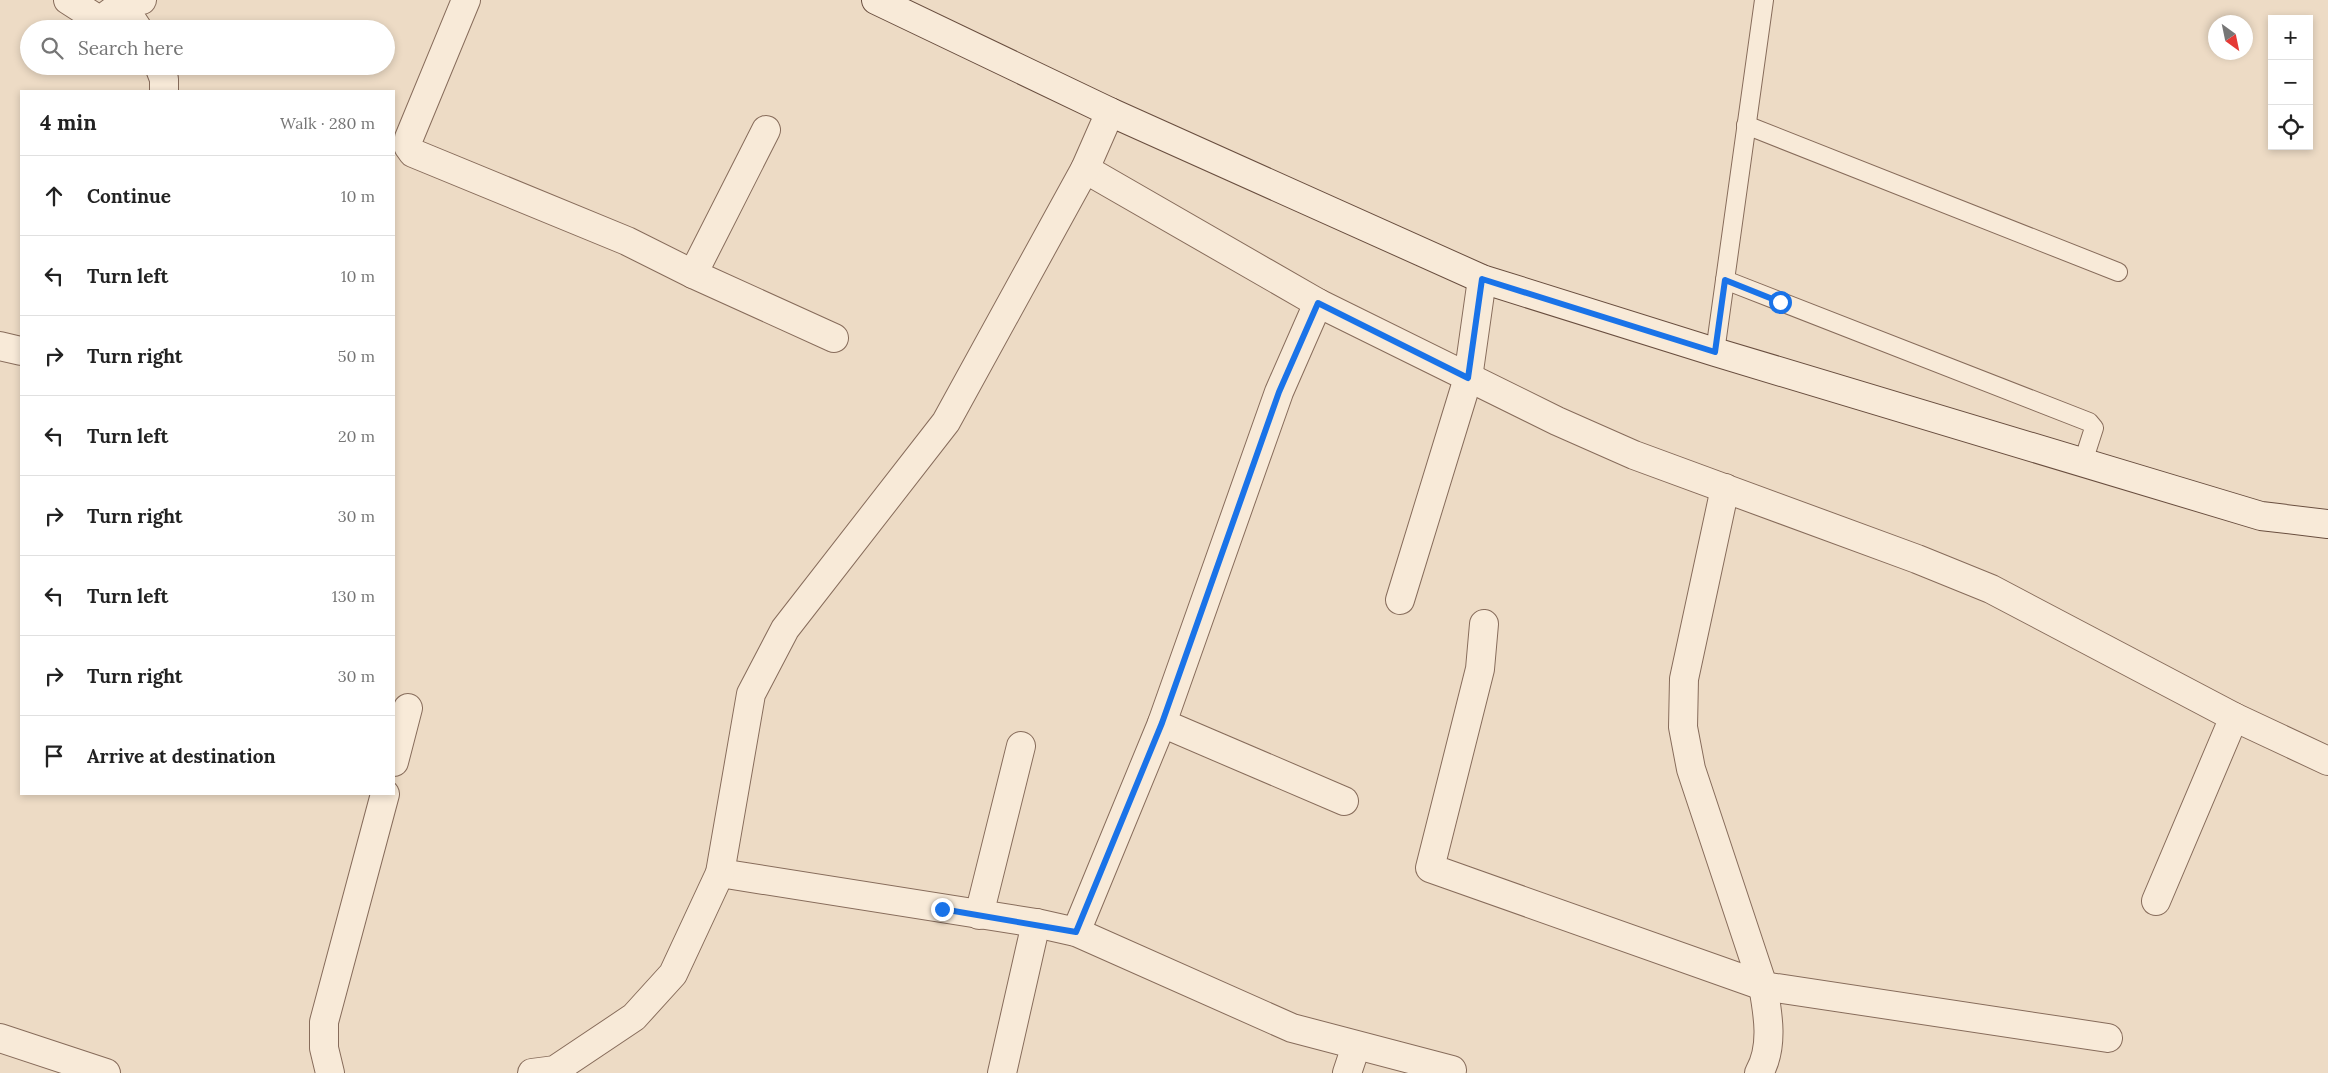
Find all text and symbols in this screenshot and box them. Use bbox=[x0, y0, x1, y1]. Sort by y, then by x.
north arrow bbox=[2208, 15, 2253, 60]
map controls bbox=[2268, 15, 2313, 150]
button: + bbox=[2268, 15, 2313, 60]
search box bbox=[20, 20, 395, 75]
icon: search bbox=[38, 34, 66, 62]
text: Search here bbox=[78, 36, 184, 60]
button: − bbox=[2268, 60, 2313, 105]
button: locate bbox=[2268, 105, 2313, 150]
text: 4 min bbox=[40, 109, 97, 136]
text: Walk · 280 m bbox=[280, 113, 375, 133]
icon: ahead bbox=[40, 182, 68, 210]
text: Continue bbox=[87, 184, 171, 208]
text: 10 m bbox=[341, 186, 375, 206]
icon: left bbox=[40, 262, 68, 290]
text: Turn left bbox=[87, 264, 168, 288]
text: 10 m bbox=[341, 266, 375, 286]
route start bbox=[1769, 291, 1792, 314]
icon: right bbox=[40, 342, 68, 370]
text: Turn right bbox=[87, 344, 183, 368]
text: 50 m bbox=[338, 346, 375, 366]
icon: left bbox=[40, 422, 68, 450]
text: Turn left bbox=[87, 424, 168, 448]
text: 20 m bbox=[338, 426, 375, 446]
icon: right bbox=[40, 502, 68, 530]
text: Turn right bbox=[87, 504, 183, 528]
text: 30 m bbox=[338, 506, 375, 526]
icon: left bbox=[40, 582, 68, 610]
text: Turn left bbox=[87, 584, 168, 608]
text: 130 m bbox=[332, 586, 375, 606]
icon: right bbox=[40, 662, 68, 690]
text: Turn right bbox=[87, 664, 183, 688]
text: 30 m bbox=[338, 666, 375, 686]
icon: arrive bbox=[40, 742, 68, 770]
text: Arrive at destination bbox=[87, 744, 276, 768]
route end bbox=[931, 898, 954, 921]

